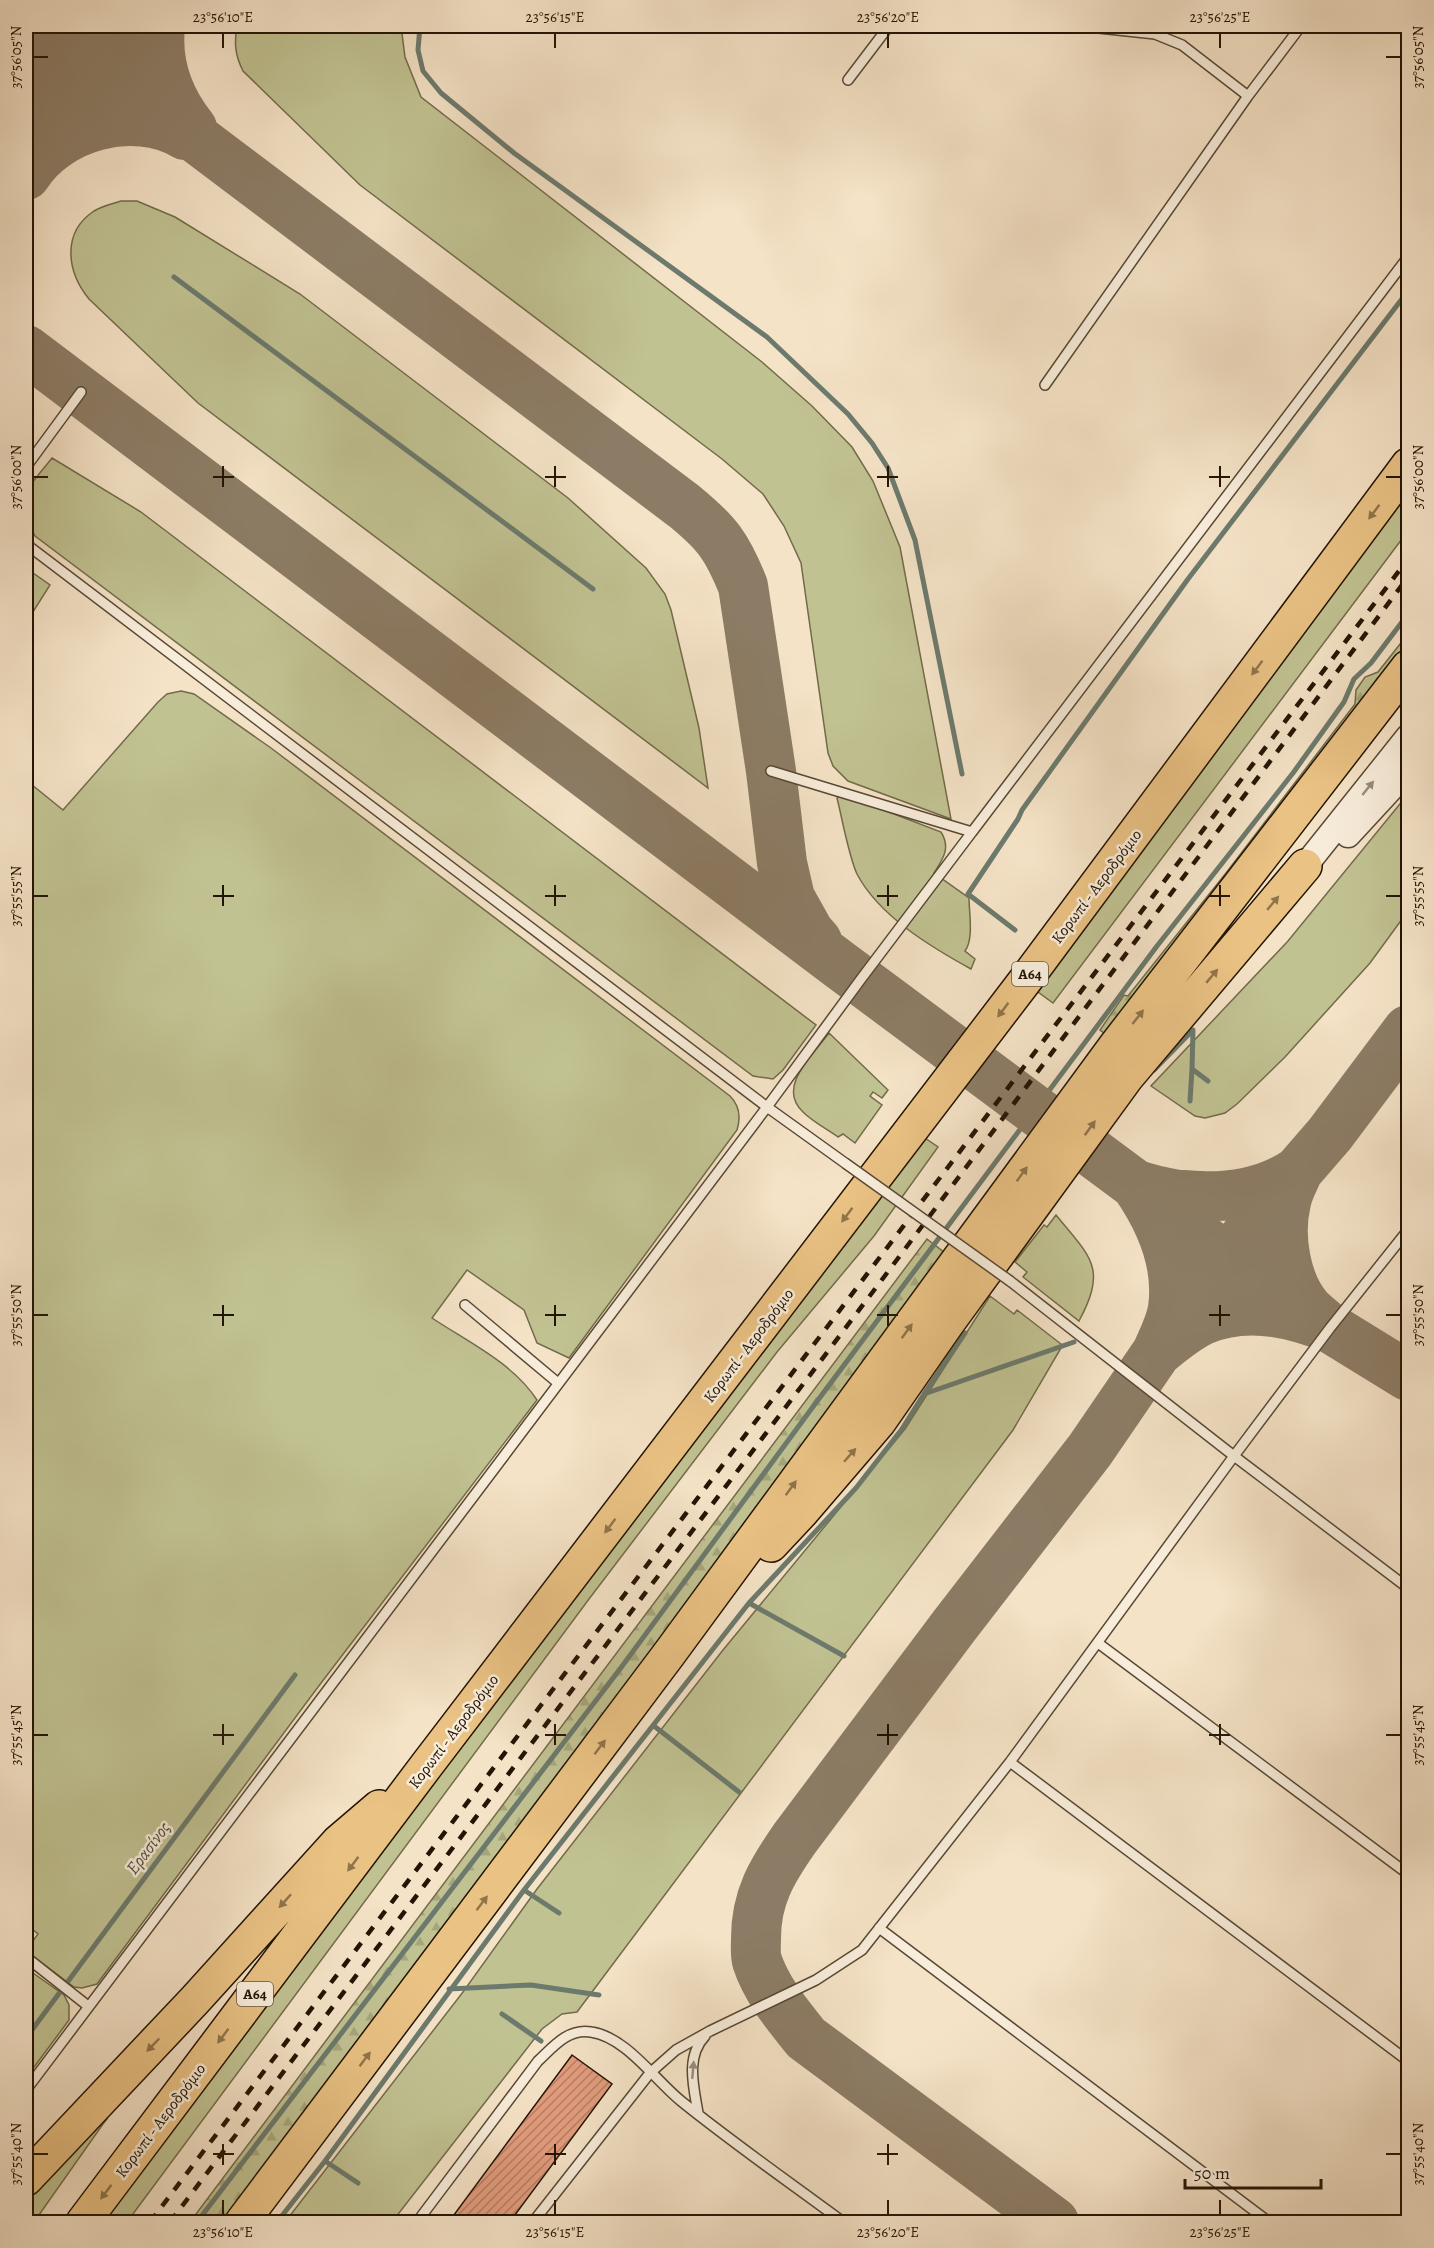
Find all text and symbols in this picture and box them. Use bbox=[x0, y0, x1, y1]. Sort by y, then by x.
text: 23°56'10"E bbox=[193, 7, 253, 27]
text: 23°56'15"E bbox=[526, 7, 584, 27]
text: 23°56'20"E bbox=[857, 7, 919, 27]
text: 23°56'25"E bbox=[1190, 7, 1250, 27]
text: 37°56'05"N bbox=[6, 25, 26, 88]
text: 37°56'05"N bbox=[1408, 25, 1428, 88]
text: 37°56'00"N bbox=[6, 445, 26, 509]
text: 37°56'00"N bbox=[1408, 445, 1428, 509]
one-way arrow bbox=[1368, 504, 1380, 519]
one-way arrow bbox=[1252, 661, 1264, 676]
one-way arrow bbox=[1361, 780, 1373, 795]
street label: Κορωπί - Αεροδρόμιο bbox=[1047, 825, 1147, 948]
text: 37°55'55"N bbox=[6, 865, 26, 926]
text: 37°55'55"N bbox=[1408, 865, 1428, 926]
one-way arrow bbox=[1266, 896, 1279, 911]
road number: Α64 bbox=[1012, 962, 1048, 986]
one-way arrow bbox=[1205, 968, 1218, 984]
one-way arrow bbox=[997, 1002, 1009, 1018]
one-way arrow bbox=[1132, 1009, 1145, 1025]
one-way arrow bbox=[1084, 1121, 1096, 1137]
one-way arrow bbox=[1016, 1166, 1028, 1182]
one-way arrow bbox=[840, 1207, 853, 1223]
text: 37°55'50"N bbox=[6, 1284, 26, 1346]
street label: Κορωπί - Αεροδρόμιο bbox=[699, 1284, 799, 1407]
text: 37°55'50"N bbox=[1408, 1284, 1428, 1346]
one-way arrow bbox=[900, 1323, 912, 1338]
one-way arrow bbox=[843, 1448, 856, 1463]
one-way arrow bbox=[785, 1480, 797, 1496]
one-way arrow bbox=[603, 1518, 616, 1534]
street label: Κορωπί - Αεροδρόμιο bbox=[404, 1670, 504, 1793]
text: 37°55'45"N bbox=[6, 1704, 26, 1766]
text: 37°55'45"N bbox=[1408, 1704, 1428, 1766]
one-way arrow bbox=[593, 1739, 605, 1754]
water label: Ερασίνος bbox=[120, 1817, 176, 1879]
one-way arrow bbox=[347, 1855, 359, 1871]
one-way arrow bbox=[279, 1893, 292, 1908]
one-way arrow bbox=[476, 1895, 488, 1910]
road number: Α64 bbox=[237, 1982, 273, 2006]
one-way arrow bbox=[217, 2028, 229, 2044]
one-way arrow bbox=[146, 2037, 160, 2051]
one-way arrow bbox=[359, 2051, 371, 2066]
street label: Κορωπί - Αεροδρόμιο bbox=[111, 2059, 211, 2182]
one-way arrow bbox=[688, 2060, 698, 2079]
text: 37°55'40"N bbox=[6, 2122, 26, 2185]
text: 37°55'40"N bbox=[1408, 2122, 1428, 2185]
scale bar bbox=[1185, 2152, 1322, 2190]
text: 50 m bbox=[1194, 2161, 1230, 2185]
one-way arrow bbox=[100, 2184, 112, 2200]
text: 23°56'10"E bbox=[193, 2222, 253, 2242]
text: 23°56'15"E bbox=[526, 2222, 584, 2242]
text: 23°56'20"E bbox=[857, 2222, 919, 2242]
text: 23°56'25"E bbox=[1190, 2222, 1250, 2242]

